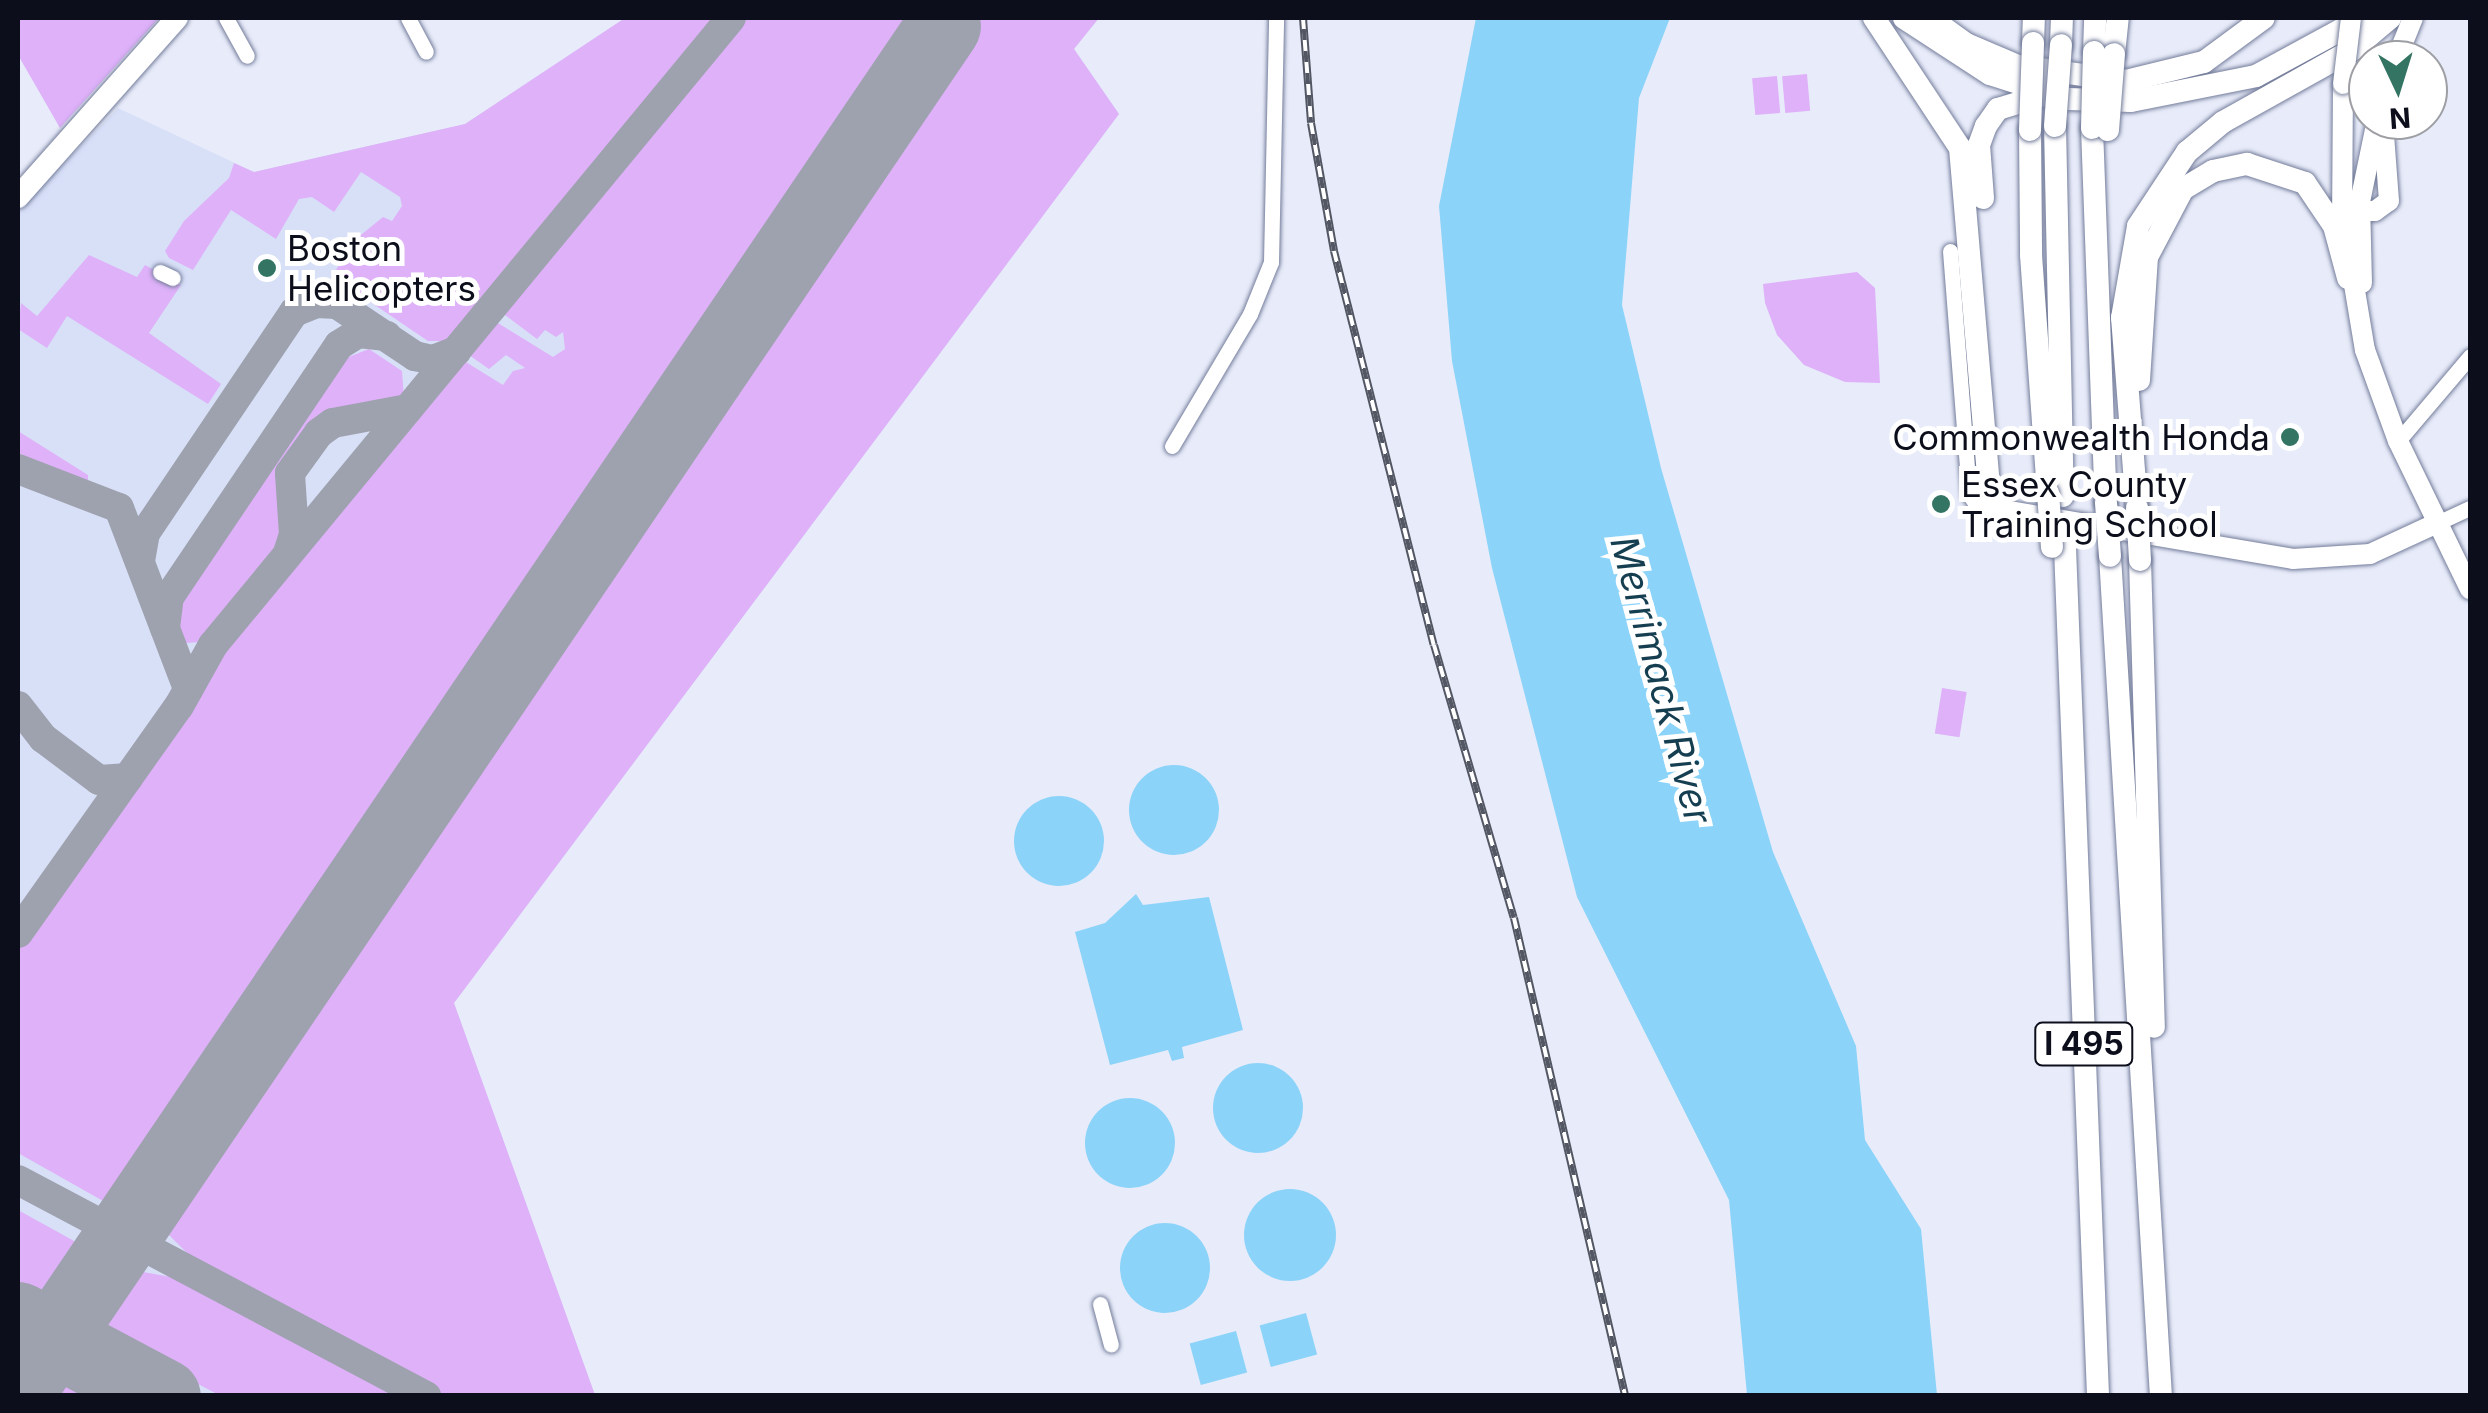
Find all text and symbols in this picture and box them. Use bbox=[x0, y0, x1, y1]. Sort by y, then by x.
north arrow bbox=[2348, 40, 2448, 140]
text: N bbox=[2388, 100, 2412, 136]
place label: Boston Helicopters bbox=[287, 227, 476, 309]
marker: Boston Helicopters bbox=[256, 257, 278, 279]
place label: Commonwealth Honda bbox=[1892, 416, 2270, 458]
marker: Commonwealth Honda bbox=[2279, 426, 2301, 448]
place label: Essex County Training School bbox=[1961, 463, 2218, 545]
marker: Essex County Training School bbox=[1930, 493, 1952, 515]
water label: Merrimack River bbox=[1601, 531, 1721, 829]
road number: I 495 bbox=[2034, 1017, 2134, 1071]

